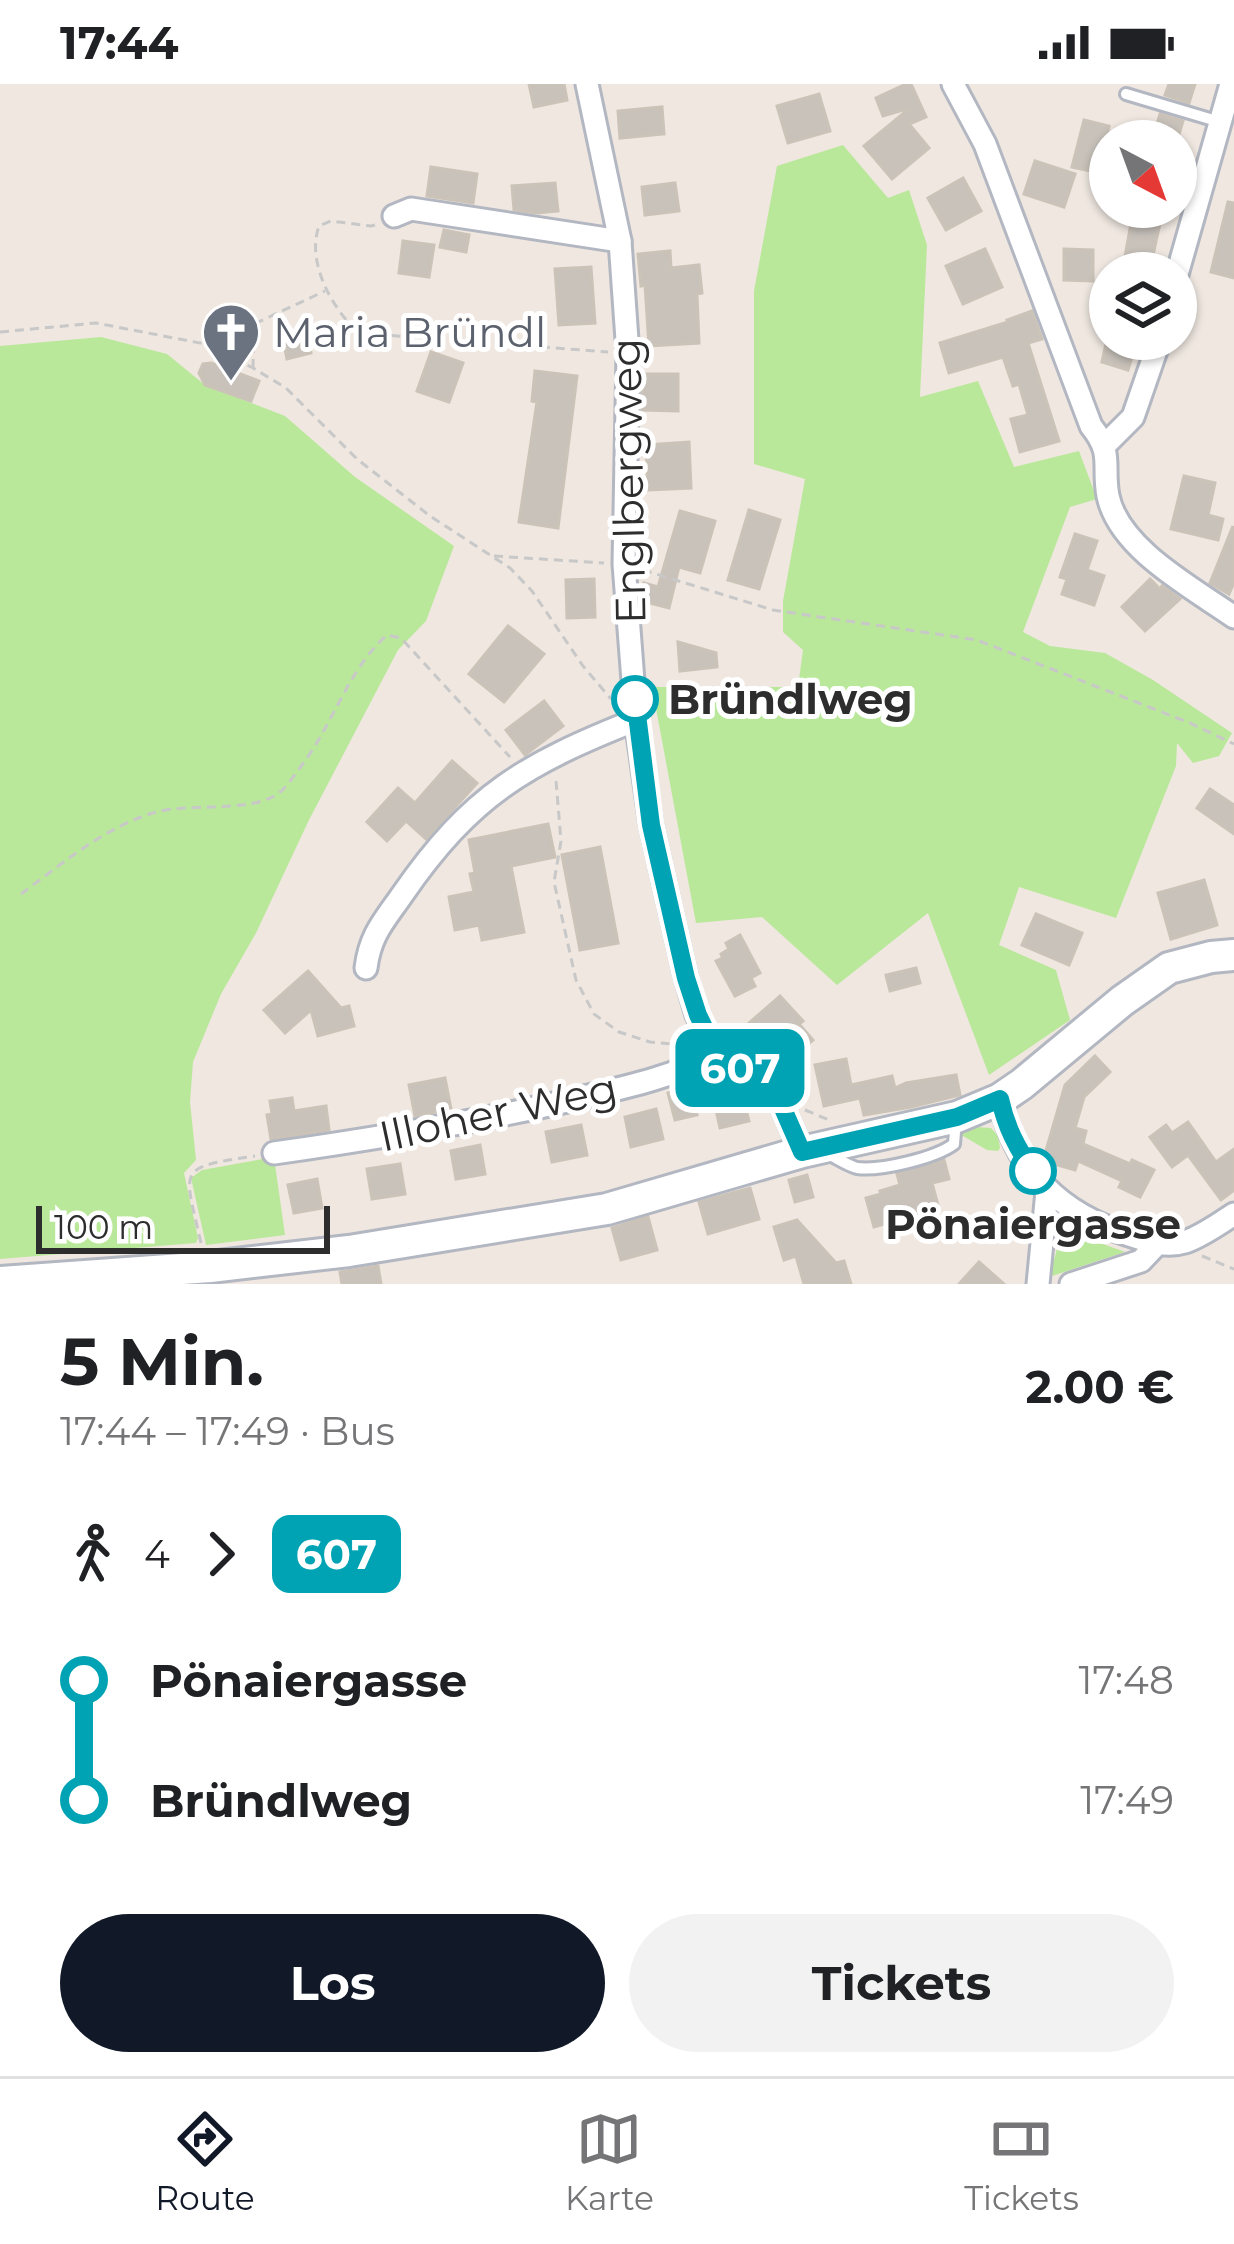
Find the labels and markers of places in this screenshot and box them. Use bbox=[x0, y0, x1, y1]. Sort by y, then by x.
church icon: Maria Bründl bbox=[200, 301, 262, 383]
place label: Maria Bründl bbox=[273, 306, 546, 358]
place label: Bründlweg bbox=[668, 673, 913, 725]
marker: Bründlweg bbox=[613, 677, 657, 721]
marker: Pönaiergasse bbox=[1011, 1149, 1055, 1193]
place label: Pönaiergasse bbox=[885, 1198, 1181, 1250]

